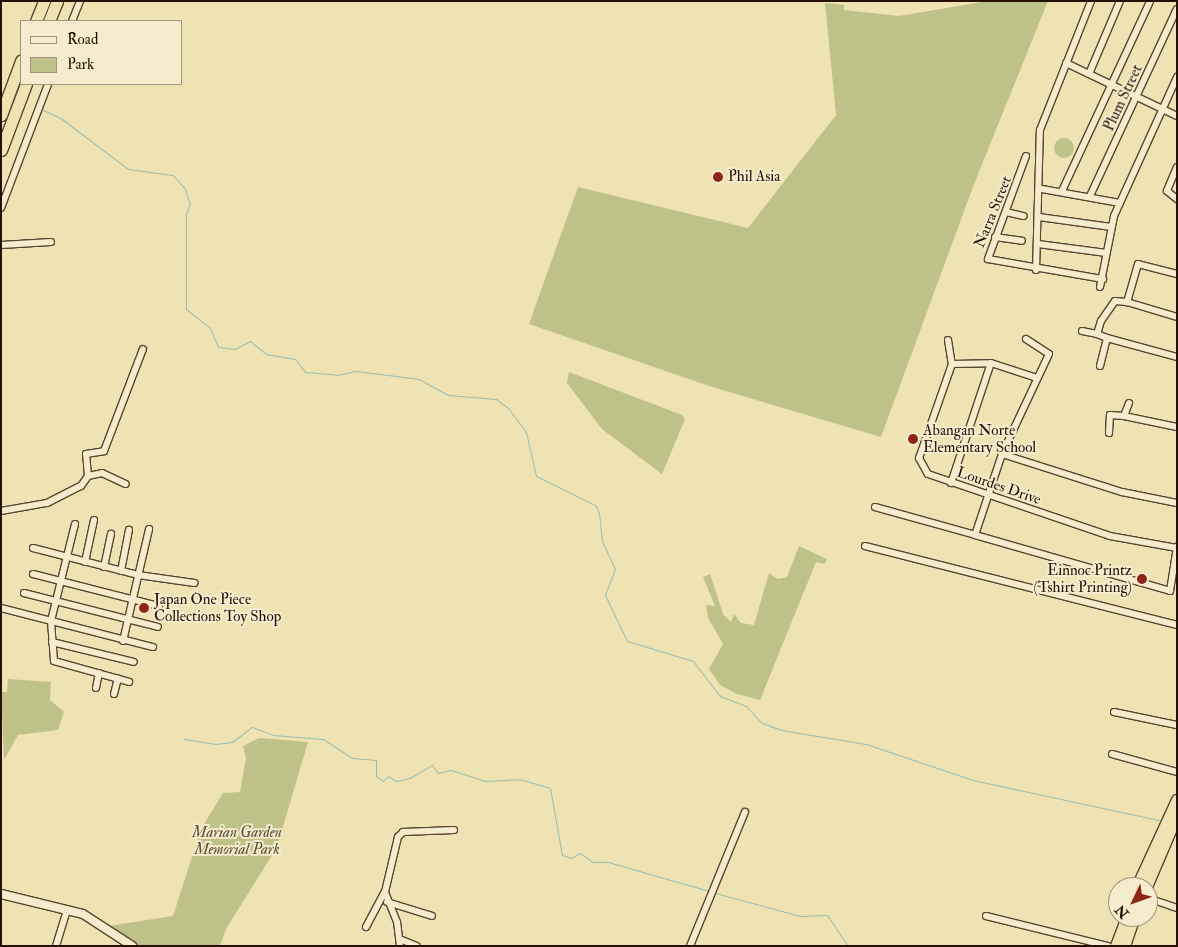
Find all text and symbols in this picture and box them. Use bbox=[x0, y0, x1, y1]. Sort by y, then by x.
legend bbox=[20, 20, 182, 85]
text: Road bbox=[67, 30, 98, 49]
text: Park bbox=[67, 55, 94, 74]
street label: Plum Street bbox=[1100, 62, 1146, 134]
place label: Phil Asia bbox=[728, 168, 780, 186]
marker: Phil Asia bbox=[712, 171, 724, 183]
street label: Narra Street bbox=[970, 173, 1016, 251]
place label: Abangan Norte Elementary School bbox=[923, 421, 1036, 456]
marker: Abangan Norte Elementary School bbox=[907, 433, 919, 445]
street label: Lourdes Drive bbox=[955, 463, 1043, 509]
place label: Einnoc Printz (Tshirt Printing) bbox=[1033, 561, 1132, 596]
marker: Einnoc Printz (Tshirt Printing) bbox=[1136, 573, 1148, 585]
place label: Japan One Piece Collections Toy Shop bbox=[154, 590, 281, 625]
marker: Japan One Piece Collections Toy Shop bbox=[138, 602, 150, 614]
park label: Marian Garden Memorial Park bbox=[192, 823, 282, 858]
north arrow bbox=[1108, 877, 1158, 927]
text: N bbox=[1112, 901, 1133, 922]

